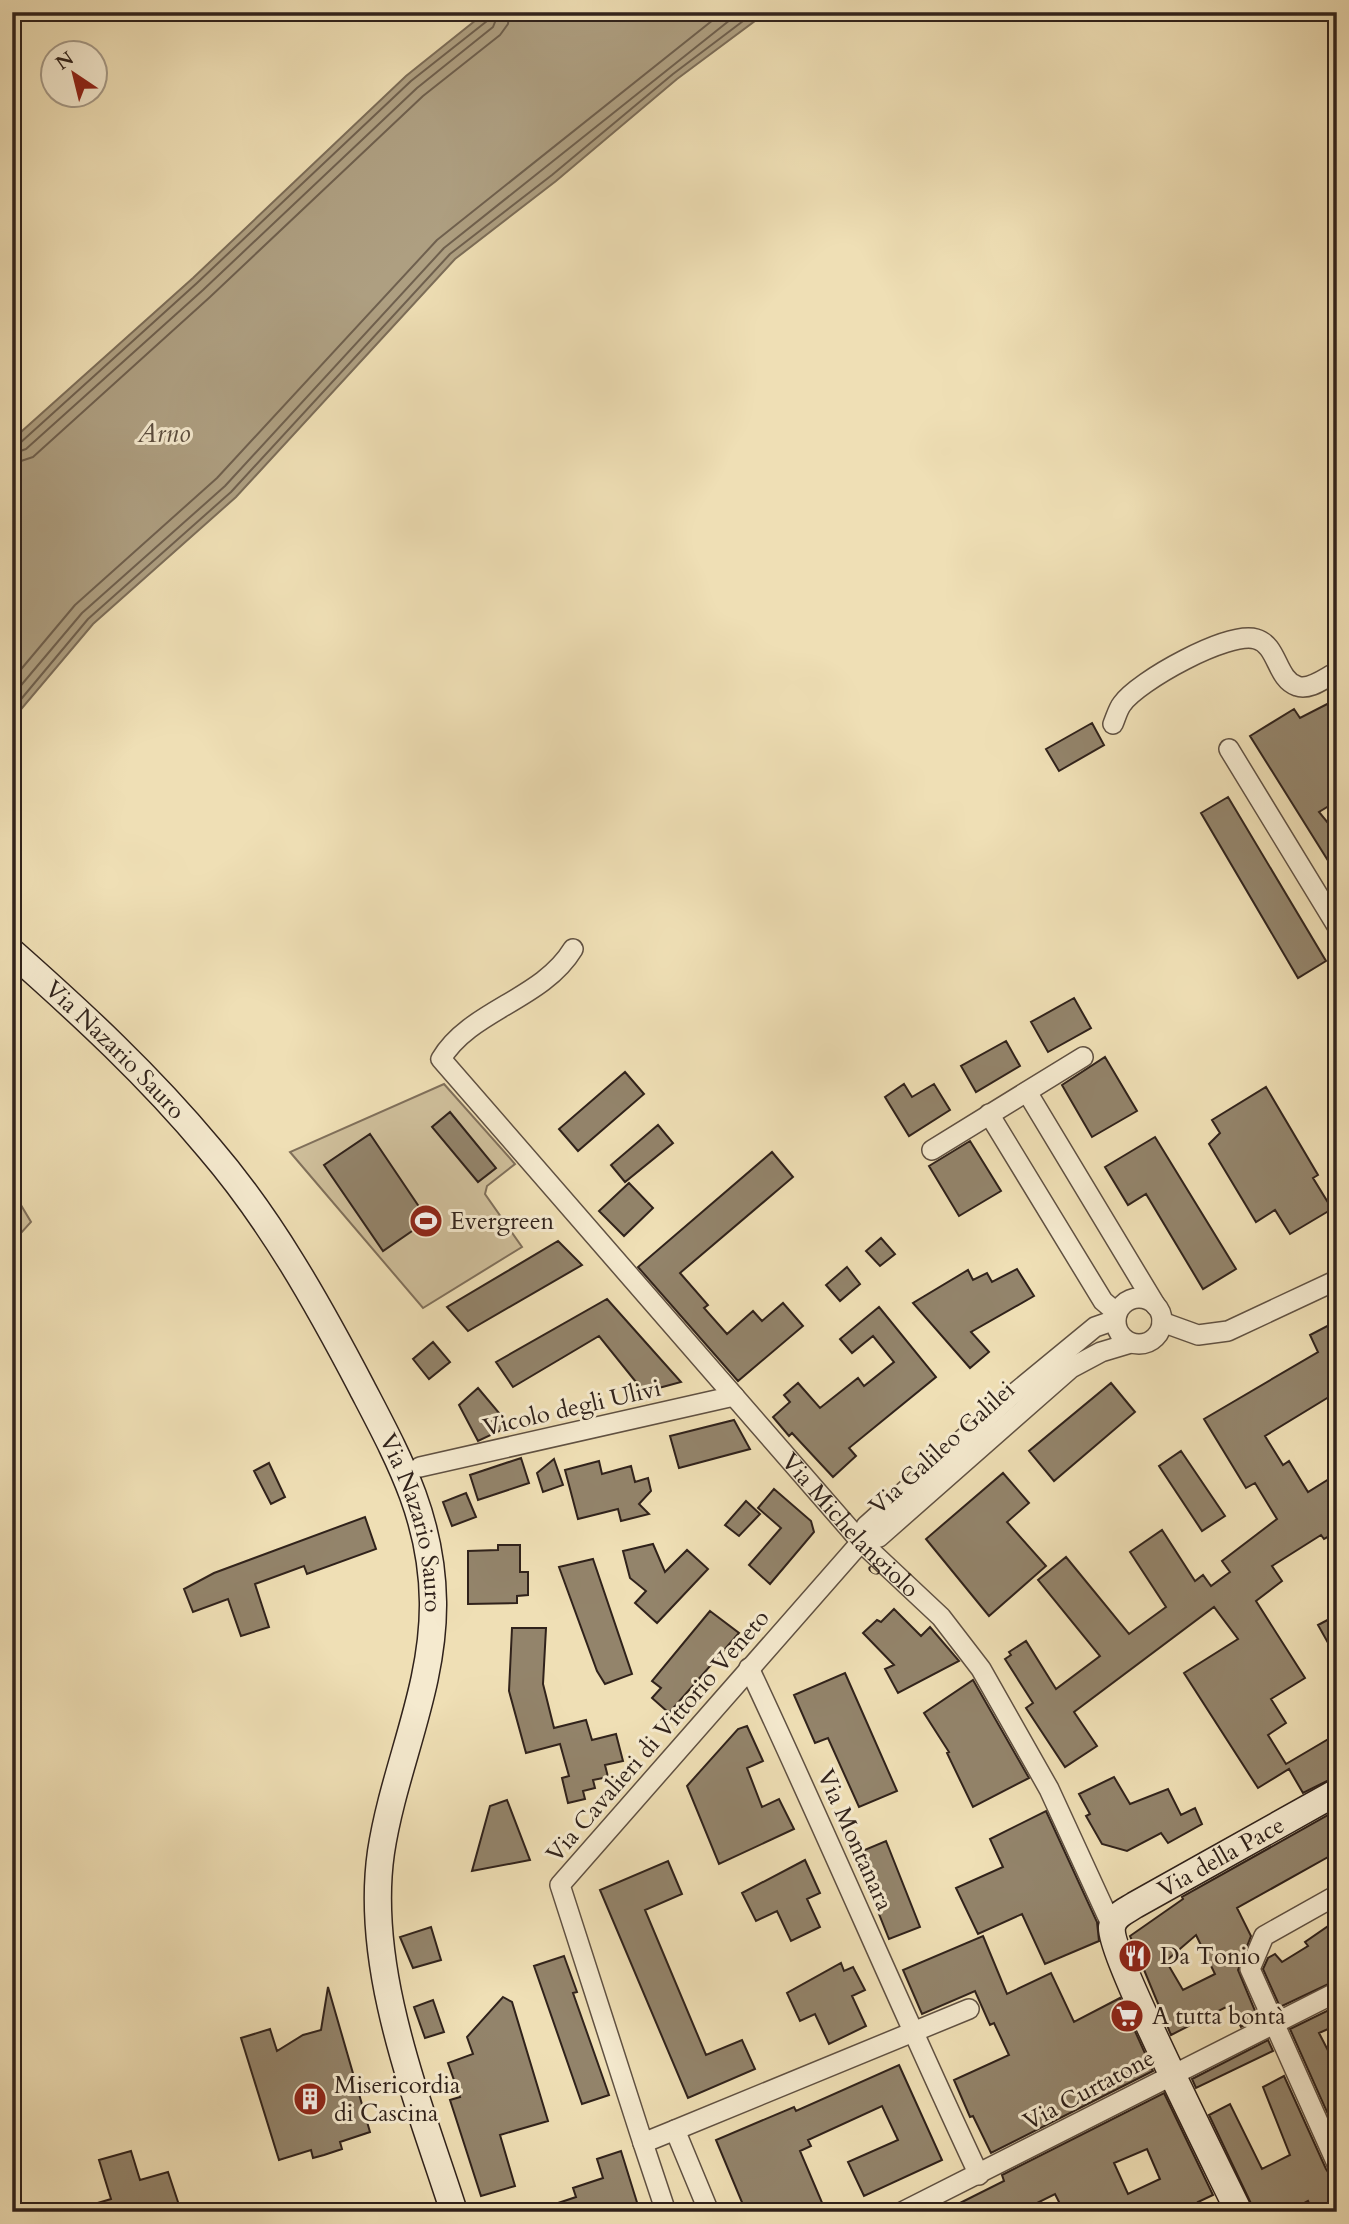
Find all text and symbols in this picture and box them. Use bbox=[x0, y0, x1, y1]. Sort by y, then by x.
north arrow bbox=[38, 38, 108, 108]
text: N bbox=[51, 45, 79, 76]
water label: Arno bbox=[136, 416, 191, 451]
street label: Via Nazario Sauro bbox=[38, 973, 193, 1126]
sports icon: Evergreen bbox=[407, 1202, 445, 1240]
place label: Evergreen bbox=[450, 1205, 555, 1238]
street label: Vicolo degli Ulivi bbox=[480, 1371, 664, 1445]
street label: Via Galileo Galilei bbox=[862, 1373, 1022, 1522]
street label: Via Nazario Sauro bbox=[371, 1428, 450, 1612]
street label: Via Michelangiolo bbox=[774, 1445, 926, 1605]
street label: Via Cavalieri di Vittorio Veneto bbox=[539, 1602, 777, 1870]
street label: Via Montanara bbox=[809, 1764, 901, 1916]
street label: Via della Pace bbox=[1152, 1808, 1290, 1906]
restaurant icon: Da Tonio bbox=[1116, 1937, 1154, 1975]
place label: Da Tonio bbox=[1160, 1940, 1260, 1973]
supermarket icon: A tutta bontà bbox=[1108, 1997, 1146, 2035]
place label: A tutta bontà bbox=[1152, 2000, 1286, 2033]
street label: Via Curtatone bbox=[1017, 2042, 1161, 2138]
place label: Misericordia di Cascina bbox=[334, 2069, 461, 2130]
building icon: Misericordia di Cascina bbox=[291, 2080, 329, 2118]

